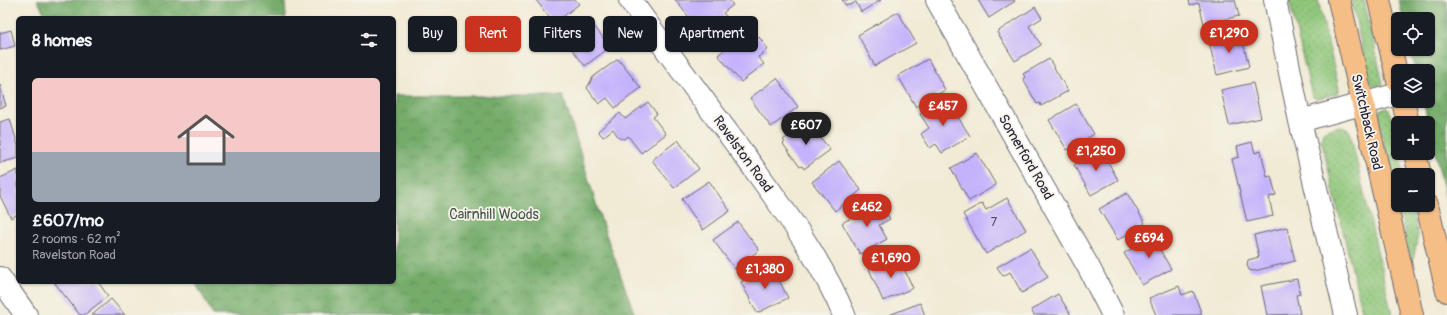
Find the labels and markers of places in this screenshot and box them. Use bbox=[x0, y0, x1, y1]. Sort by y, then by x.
pin: £1,290 bbox=[1196, 20, 1262, 54]
pin: £457 bbox=[919, 93, 967, 127]
pin: £607 bbox=[782, 112, 830, 146]
pin: £1,250 bbox=[1063, 138, 1129, 172]
pin: £462 bbox=[843, 194, 891, 228]
pin: £694 bbox=[1125, 225, 1173, 259]
pin: £1,690 bbox=[858, 245, 924, 279]
pin: £1,380 bbox=[732, 256, 798, 290]

